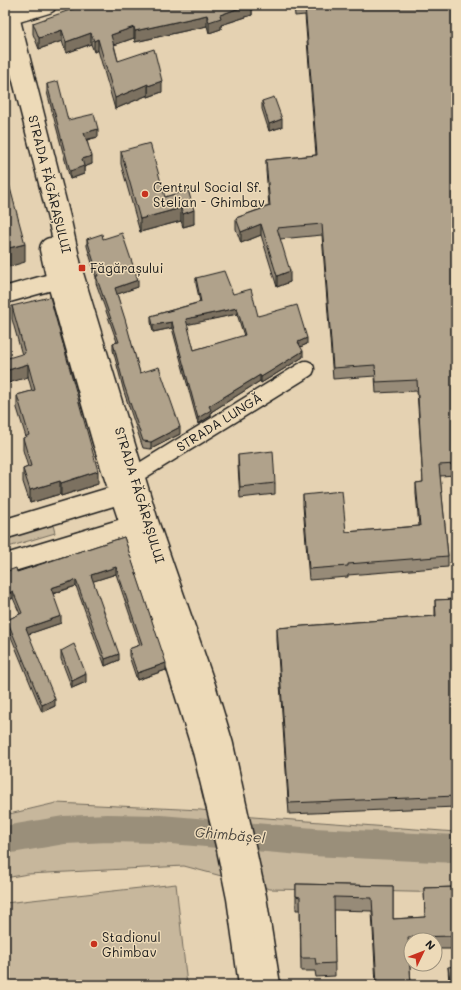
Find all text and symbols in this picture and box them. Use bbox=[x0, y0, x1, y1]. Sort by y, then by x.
street label: STRADA FĂGĂRAȘULUI bbox=[24, 113, 76, 255]
place label: Centrul Social Sf. Stelian - Ghimbav bbox=[153, 178, 265, 210]
marker: Centrul Social Sf. Stelian - Ghimbav bbox=[140, 189, 150, 199]
place label: Făgărașului bbox=[90, 259, 163, 277]
marker: Făgărașului bbox=[77, 263, 87, 273]
street label: STRADA LUNGĂ bbox=[173, 388, 265, 455]
street label: STRADA FĂGĂRAȘULUI bbox=[111, 425, 169, 566]
water label: Ghimbășel bbox=[194, 822, 267, 847]
place label: Stadionul Ghimbav bbox=[102, 928, 161, 960]
north arrow bbox=[403, 932, 443, 972]
text: N bbox=[422, 937, 439, 953]
marker: Stadionul Ghimbav bbox=[89, 939, 99, 949]

